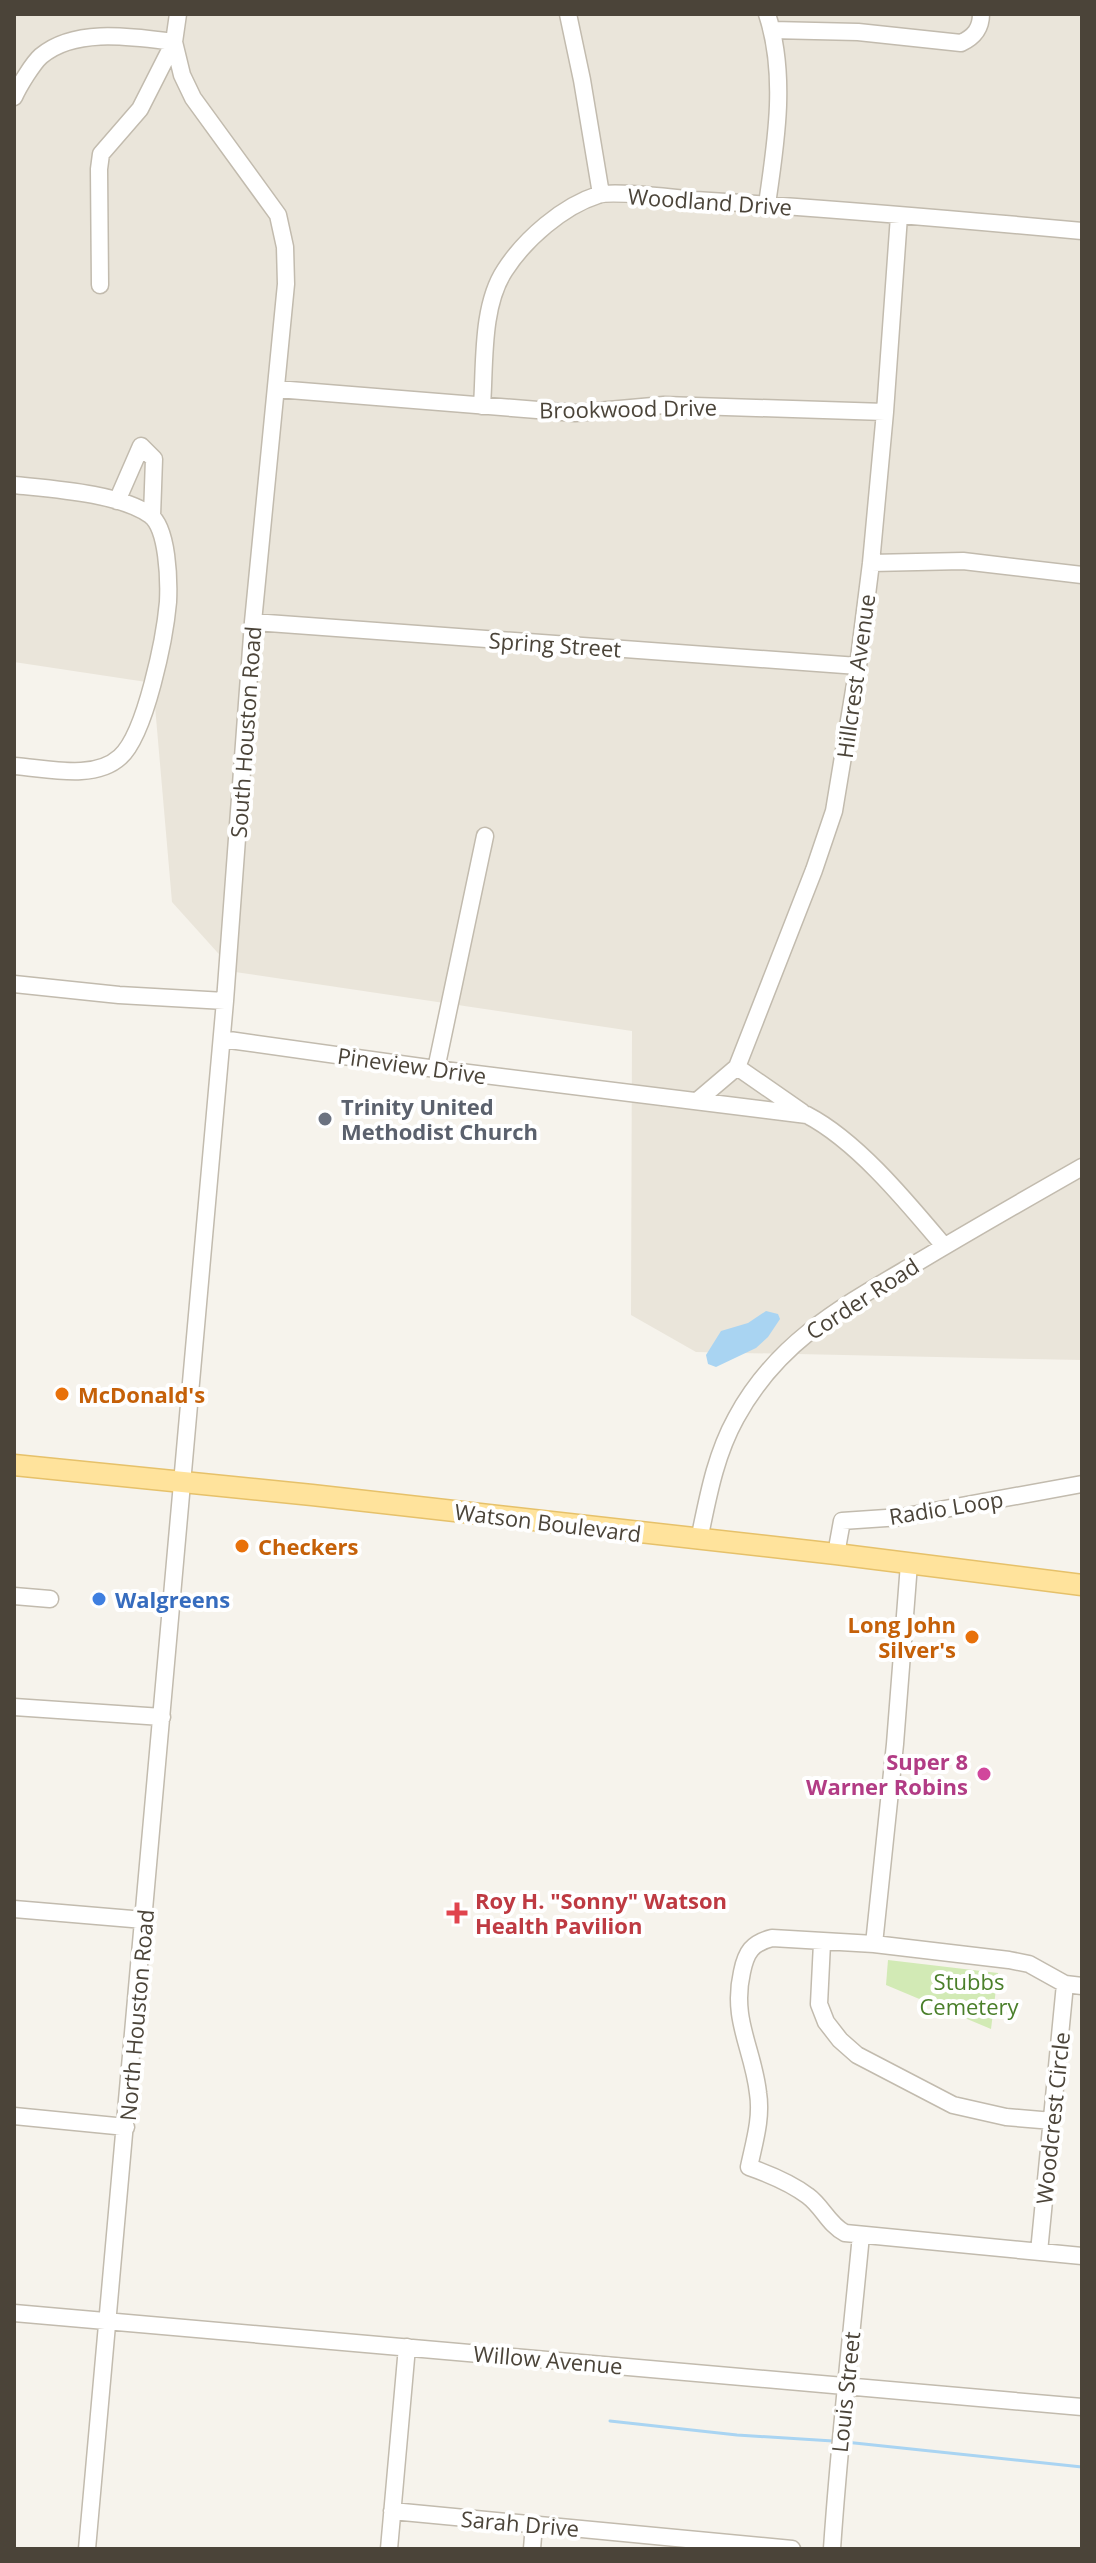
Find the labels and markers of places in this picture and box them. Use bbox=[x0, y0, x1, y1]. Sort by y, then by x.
place label: Trinity United Methodist Church bbox=[341, 1091, 538, 1146]
marker: Trinity United Methodist Church bbox=[316, 1110, 334, 1128]
place label: McDonald's bbox=[78, 1379, 205, 1409]
marker: McDonald's bbox=[53, 1385, 71, 1403]
place label: Checkers bbox=[258, 1531, 358, 1561]
marker: Checkers bbox=[233, 1537, 251, 1555]
place label: Walgreens bbox=[115, 1584, 230, 1614]
marker: Walgreens bbox=[90, 1590, 108, 1608]
place label: Long John Silver's bbox=[848, 1609, 956, 1664]
marker: Long John Silver's bbox=[963, 1628, 981, 1646]
place label: Super 8 Warner Robins bbox=[806, 1746, 968, 1801]
marker: Super 8 Warner Robins bbox=[975, 1765, 993, 1783]
place label: Roy H. "Sonny" Watson Health Pavilion bbox=[475, 1885, 727, 1940]
marker: Roy H. "Sonny" Watson Health Pavilion bbox=[446, 1902, 468, 1924]

